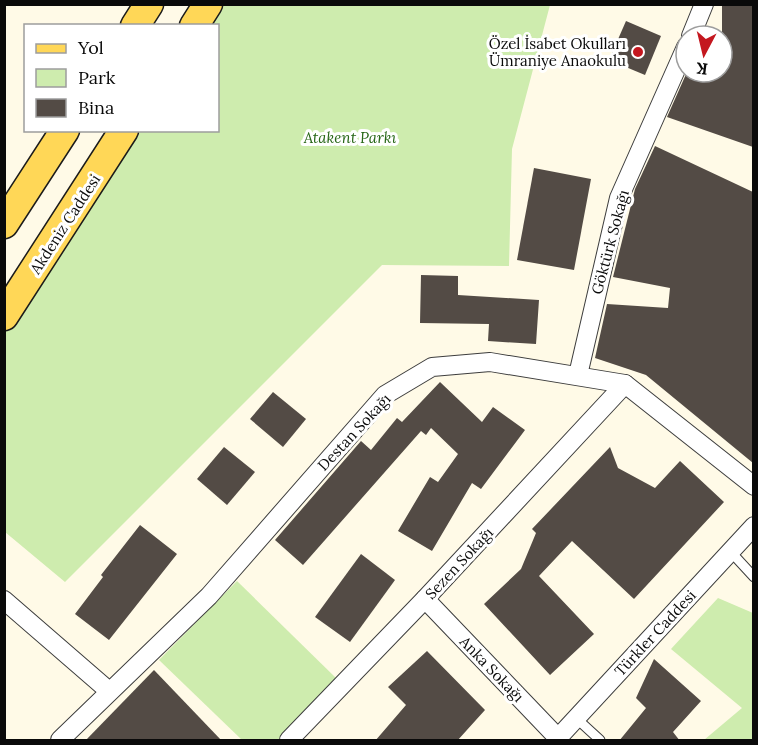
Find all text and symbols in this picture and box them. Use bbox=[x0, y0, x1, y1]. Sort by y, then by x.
legend bbox=[24, 24, 219, 132]
north arrow bbox=[674, 24, 734, 84]
place label: Özel İsabet Okulları Ümraniye Anaokulu bbox=[489, 34, 626, 70]
text: Yol bbox=[77, 36, 104, 59]
marker: Özel İsabet Okulları Ümraniye Anaokulu bbox=[631, 45, 645, 59]
text: K bbox=[695, 58, 709, 80]
text: Park bbox=[78, 66, 116, 89]
text: Bina bbox=[78, 96, 114, 119]
park label: Atakent Parkı bbox=[303, 128, 397, 147]
street label: Akdeniz Caddesi bbox=[25, 171, 104, 278]
street label: Göktürk Sokağı bbox=[587, 188, 633, 296]
street label: Destan Sokağı bbox=[313, 389, 395, 475]
street label: Sezen Sokağı bbox=[421, 523, 497, 603]
street label: Türkler Caddesi bbox=[610, 586, 700, 680]
street label: Anka Sokağı bbox=[455, 631, 528, 706]

